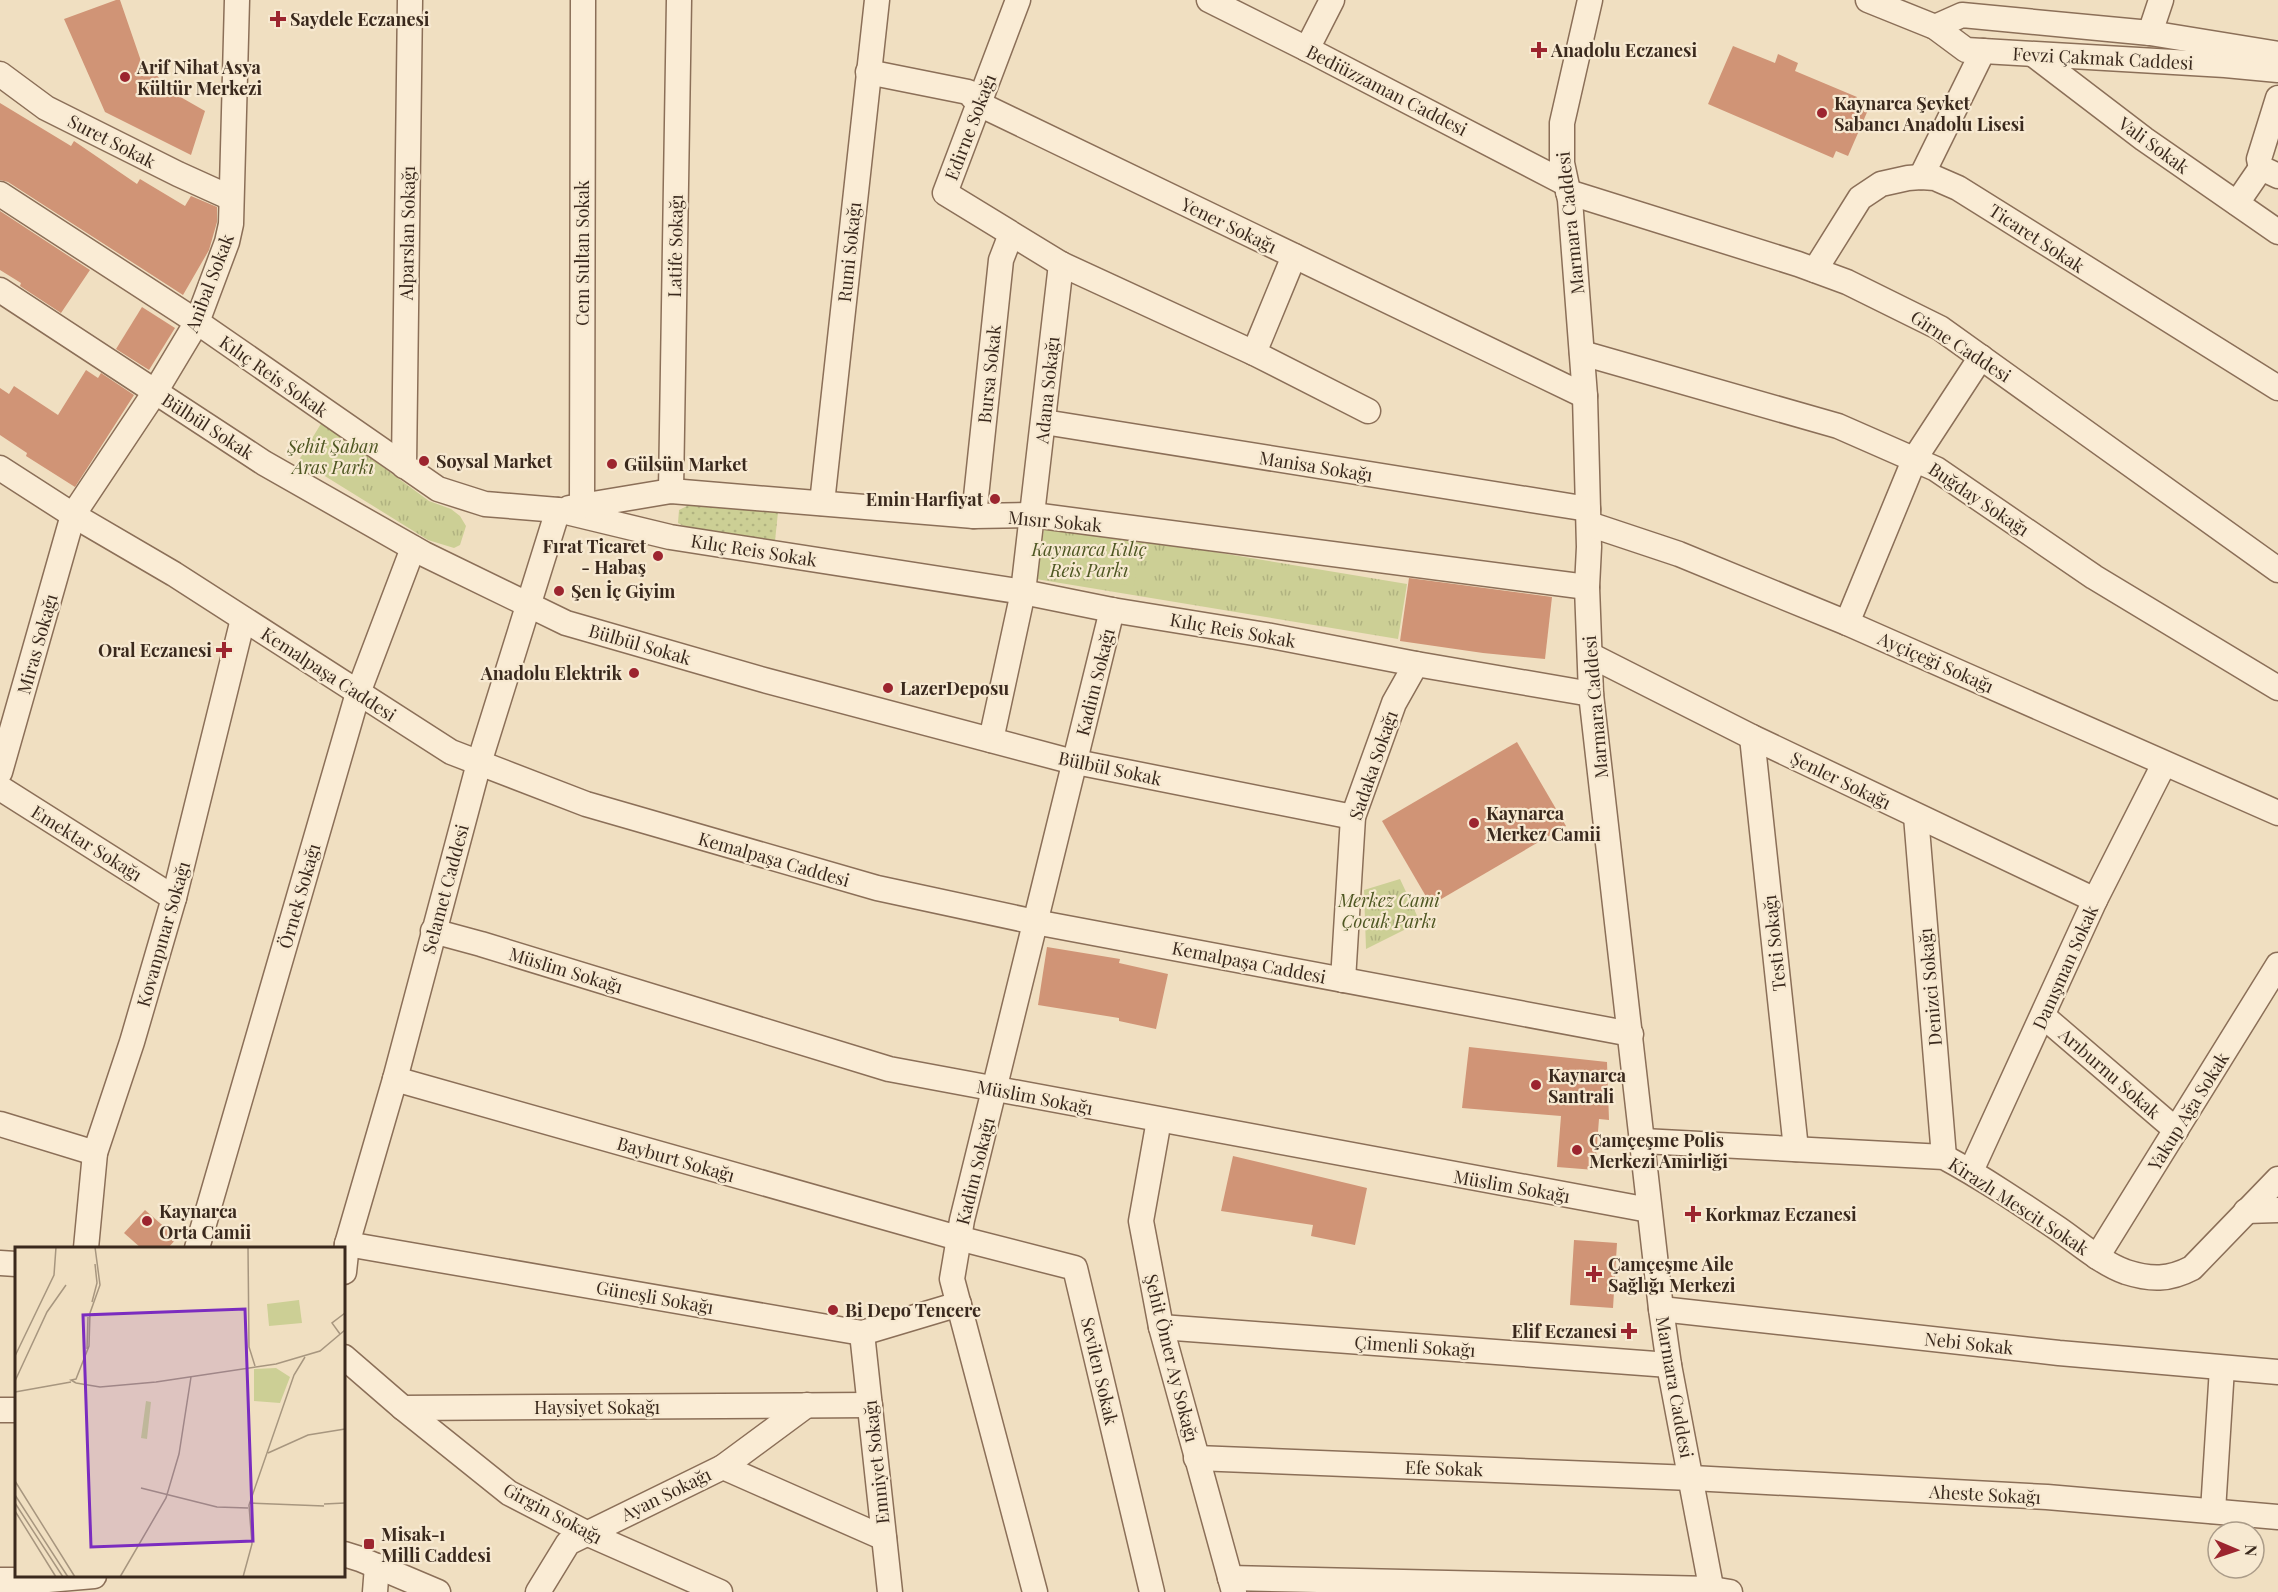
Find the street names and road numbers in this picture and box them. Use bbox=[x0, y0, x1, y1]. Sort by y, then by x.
street label: Bediüzzaman Caddesi bbox=[1302, 39, 1472, 141]
street label: Fevzi Çakmak Caddesi bbox=[2012, 41, 2194, 75]
street label: Edirne Sokağı bbox=[939, 70, 1001, 184]
street label: Suret Sokak bbox=[64, 109, 160, 173]
street label: Vali Sokak bbox=[2113, 111, 2194, 179]
street label: Marmara Caddesi bbox=[1551, 150, 1589, 296]
street label: Alparslan Sokağı bbox=[394, 166, 420, 301]
street label: Cem Sultan Sokak bbox=[570, 180, 594, 326]
street label: Yener Sokağı bbox=[1176, 191, 1281, 258]
street label: Latife Sokağı bbox=[662, 194, 688, 298]
street label: Ticaret Sokak bbox=[1985, 198, 2090, 278]
street label: Rumi Sokağı bbox=[832, 201, 866, 303]
street label: Anibal Sokak bbox=[179, 230, 239, 337]
street label: Girne Caddesi bbox=[1906, 305, 2016, 387]
street label: Bursa Sokak bbox=[972, 323, 1006, 424]
street label: Kılıç Reis Sokak bbox=[215, 330, 333, 422]
street label: Adana Sokağı bbox=[1029, 335, 1065, 446]
street label: Bülbül Sokak bbox=[157, 387, 259, 465]
street label: Manisa Sokağı bbox=[1257, 445, 1375, 487]
street label: Buğday Sokağı bbox=[1924, 457, 2034, 541]
street label: Mısır Sokak bbox=[1007, 505, 1103, 537]
street label: Kılıç Reis Sokak bbox=[689, 528, 819, 572]
street label: Miras Sokağı bbox=[11, 591, 63, 697]
street label: Kılıç Reis Sokak bbox=[1168, 607, 1298, 653]
street label: Bülbül Sokak bbox=[586, 618, 694, 670]
street label: Kemalpaşa Caddesi bbox=[257, 621, 401, 727]
street label: Ayçiçeği Sokağı bbox=[1873, 625, 1998, 698]
street label: Kadim Sokağı bbox=[1070, 626, 1120, 738]
street label: Marmara Caddesi bbox=[1577, 635, 1613, 779]
street label: Sadaka Sokağı bbox=[1343, 707, 1403, 823]
street label: Bülbül Sokak bbox=[1056, 745, 1164, 791]
street label: Şenler Sokağı bbox=[1787, 745, 1895, 815]
street label: Emektar Sokağı bbox=[27, 799, 147, 887]
street label: Selamet Caddesi bbox=[416, 822, 474, 956]
street label: Kemalpaşa Caddesi bbox=[696, 826, 852, 892]
street label: Örnek Sokağı bbox=[273, 841, 325, 951]
street label: Kovanpınar Sokağı bbox=[131, 858, 195, 1010]
street label: Testi Sokağı bbox=[1757, 894, 1791, 992]
street label: Danışman Sokak bbox=[2027, 901, 2103, 1033]
street label: Denizci Sokağı bbox=[1913, 927, 1947, 1047]
street label: Kemalpaşa Caddesi bbox=[1170, 935, 1328, 989]
street label: Müslim Sokağı bbox=[506, 941, 626, 999]
street label: Arıburnu Sokak bbox=[2053, 1022, 2166, 1124]
street label: Yakup Ağa Sokak bbox=[2142, 1047, 2234, 1175]
street label: Müslim Sokağı bbox=[975, 1074, 1095, 1120]
street label: Kadim Sokağı bbox=[950, 1115, 1000, 1227]
street label: Bayburt Sokağı bbox=[614, 1131, 738, 1187]
street label: Kirazlı Mescit Sokak bbox=[1944, 1152, 2094, 1260]
street label: Müslim Sokağı bbox=[1452, 1164, 1572, 1208]
street label: Şehit Ömer Ay Sokağı bbox=[1139, 1271, 1205, 1445]
street label: Güneşli Sokağı bbox=[594, 1275, 716, 1319]
street label: Marmara Caddesi bbox=[1651, 1314, 1699, 1460]
street label: Sevilen Sokak bbox=[1076, 1315, 1124, 1427]
street label: Nebi Sokak bbox=[1923, 1326, 2015, 1360]
street label: Çimenli Sokağı bbox=[1354, 1330, 1476, 1362]
street label: Haysiyet Sokağı bbox=[534, 1395, 660, 1419]
street label: Emniyet Sokağı bbox=[858, 1399, 894, 1525]
street label: Efe Sokak bbox=[1404, 1455, 1484, 1481]
street label: Ayan Sokağı bbox=[616, 1462, 715, 1527]
street label: Girgin Sokağı bbox=[499, 1477, 607, 1549]
street label: Aheste Sokağı bbox=[1927, 1479, 2042, 1509]

